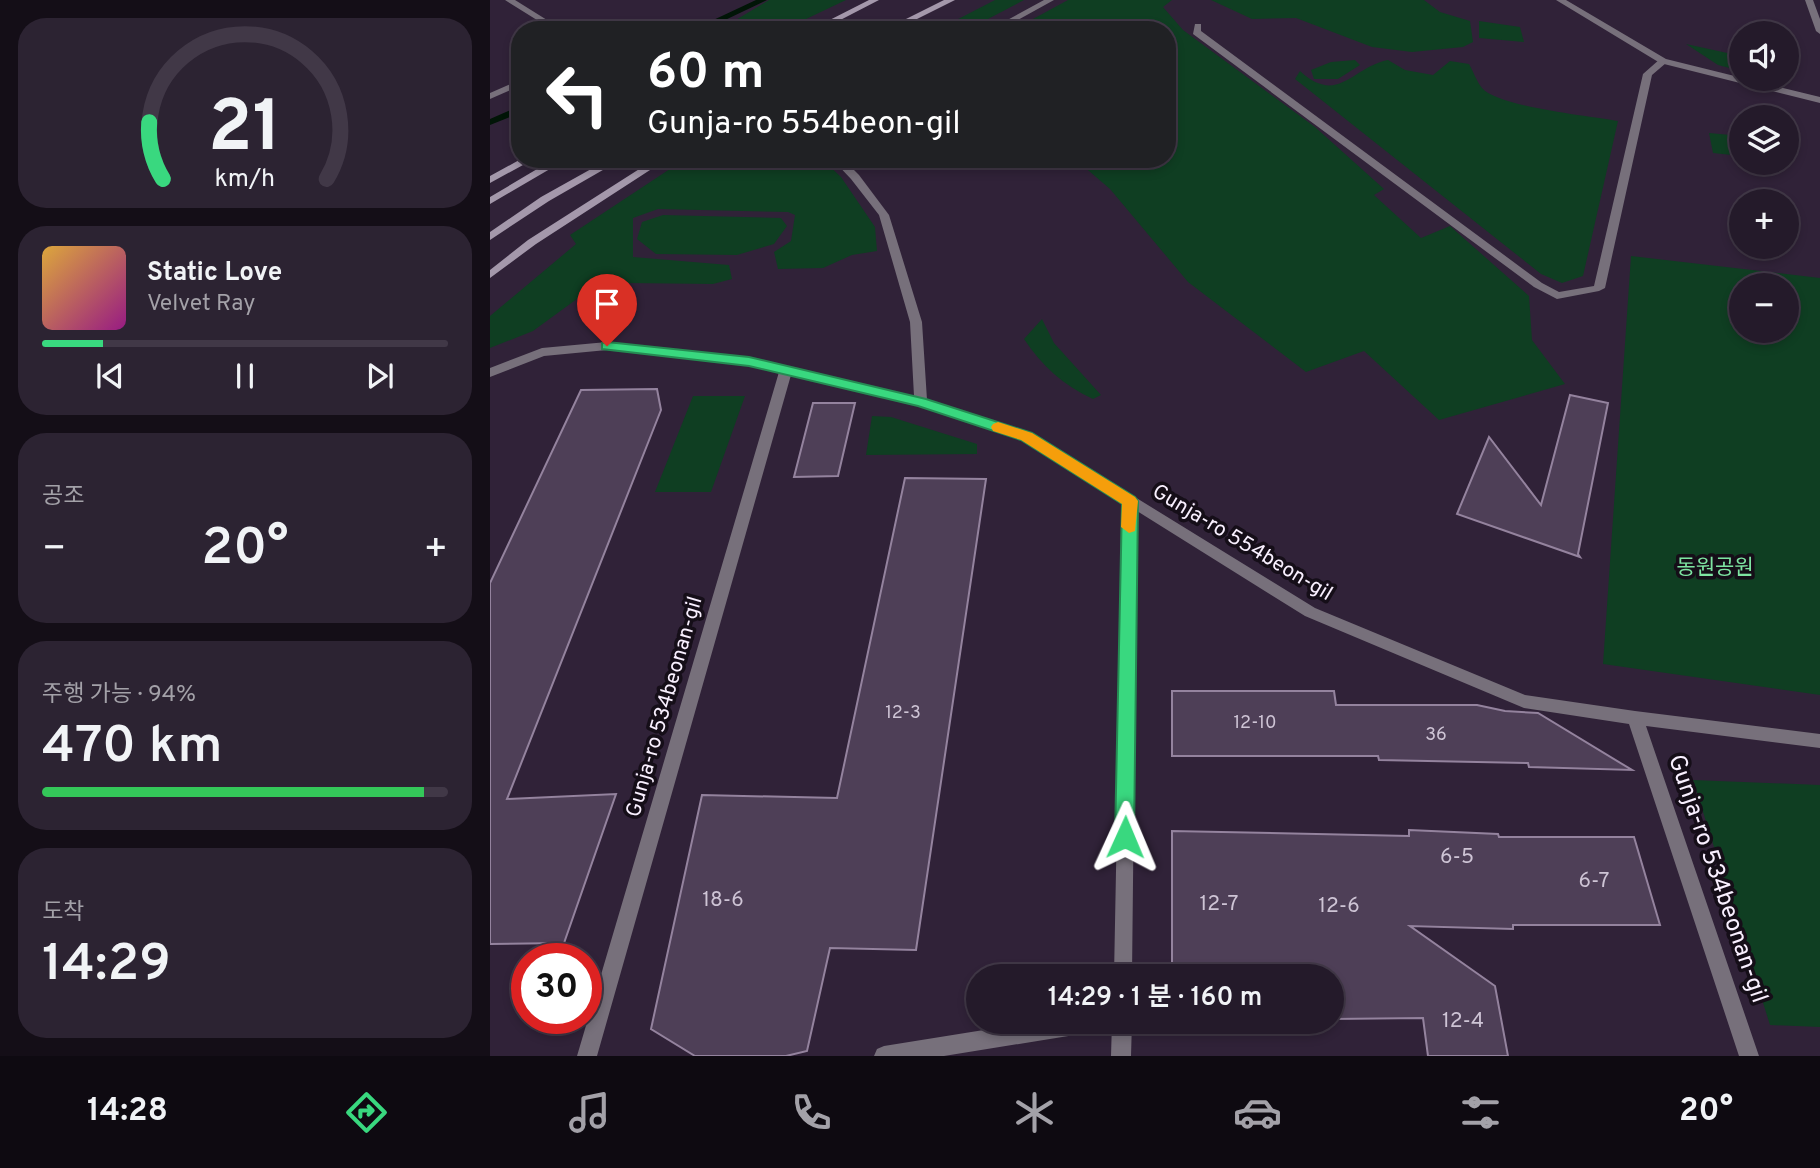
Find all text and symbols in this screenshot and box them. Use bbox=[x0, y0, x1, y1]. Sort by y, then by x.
map controls bbox=[1729, 21, 1799, 343]
button: sound bbox=[1729, 21, 1799, 91]
text: 60 m bbox=[647, 44, 765, 106]
icon: left bbox=[532, 49, 623, 140]
text: 21 bbox=[208, 85, 282, 177]
text: Gunja-ro 554beon-gil bbox=[647, 105, 961, 145]
button: layers bbox=[1729, 105, 1799, 175]
text: km/h bbox=[215, 164, 275, 196]
button: + bbox=[1729, 189, 1799, 259]
text: Static Love bbox=[147, 257, 282, 290]
button: − bbox=[1729, 273, 1799, 343]
pin bbox=[577, 274, 637, 346]
icon: arrive bbox=[588, 285, 626, 323]
text: Velvet Ray bbox=[147, 290, 255, 319]
icon: previous bbox=[91, 357, 129, 395]
icon: pause bbox=[226, 357, 264, 395]
icon: next bbox=[361, 357, 399, 395]
street label: Gunja-ro 554beon-gil bbox=[1147, 478, 1337, 608]
text: 공조 bbox=[42, 483, 84, 512]
text: 20° bbox=[201, 517, 289, 583]
text: − bbox=[42, 526, 67, 575]
text: + bbox=[423, 526, 448, 575]
park label: 동원공원 bbox=[1676, 555, 1754, 582]
street label: Gunja-ro 534beonan-gil bbox=[621, 594, 709, 820]
text: 주행 가능 · 94% bbox=[42, 681, 196, 710]
house number: 12-3 bbox=[885, 702, 921, 725]
house number: 12-10 bbox=[1233, 712, 1277, 735]
text: 470 km bbox=[42, 715, 223, 781]
house number: 36 bbox=[1425, 724, 1447, 747]
street label: Gunja-ro 534beonan-gil bbox=[1660, 751, 1774, 1007]
position arrow bbox=[1088, 800, 1162, 874]
house number: 6-5 bbox=[1440, 844, 1474, 871]
house number: 6-7 bbox=[1579, 868, 1609, 895]
house number: 18-6 bbox=[702, 887, 744, 914]
house number: 12-7 bbox=[1200, 891, 1239, 918]
house number: 12-6 bbox=[1318, 893, 1360, 920]
text: 도착 bbox=[42, 899, 84, 928]
text: 14:29 bbox=[42, 933, 171, 999]
speed limit sign: 30 bbox=[511, 943, 602, 1034]
text: 14:29 · 1 분 · 160 m bbox=[1048, 982, 1262, 1015]
house number: 12-4 bbox=[1442, 1008, 1484, 1035]
icon: directions bbox=[342, 1088, 391, 1137]
icon: music bbox=[565, 1088, 614, 1137]
icon: phone bbox=[787, 1088, 836, 1137]
icon: climate bbox=[1010, 1088, 1059, 1137]
icon: car bbox=[1233, 1088, 1282, 1137]
icon: filters bbox=[1456, 1088, 1505, 1137]
text: 14:28 bbox=[87, 1092, 168, 1132]
text: 20° bbox=[1679, 1092, 1733, 1132]

